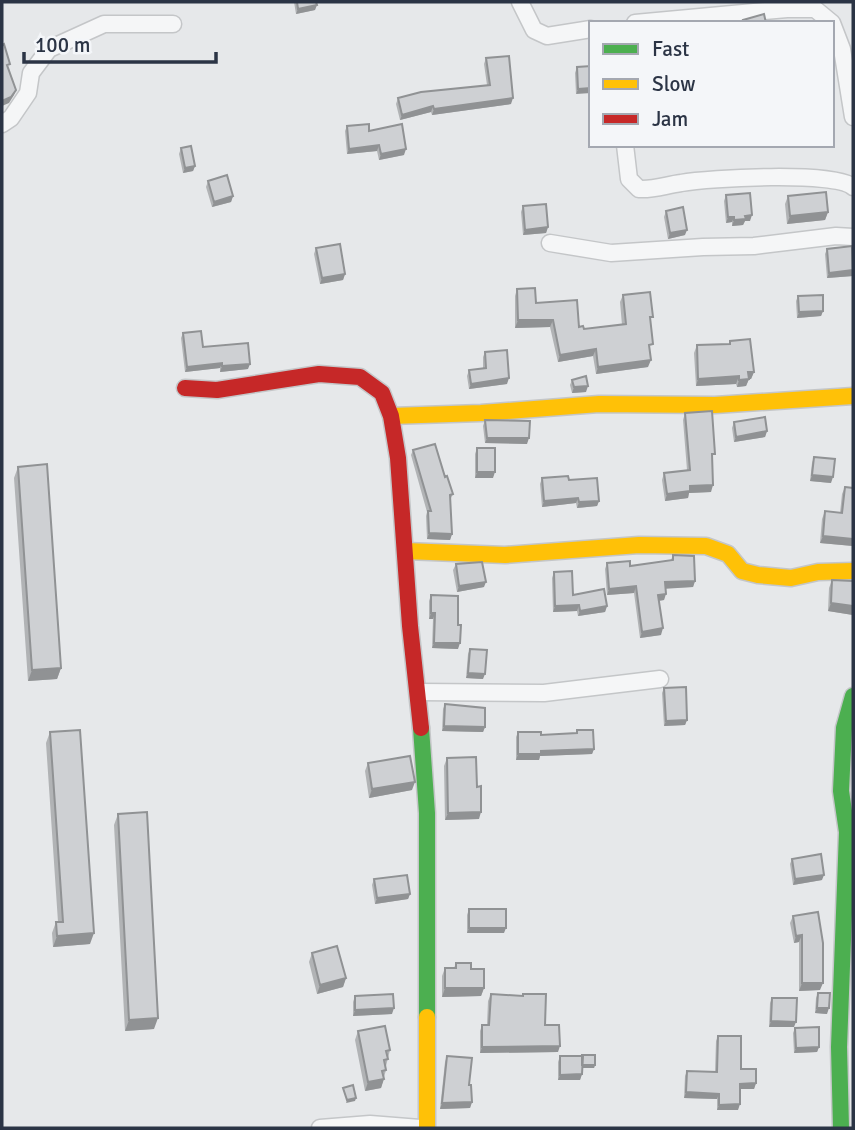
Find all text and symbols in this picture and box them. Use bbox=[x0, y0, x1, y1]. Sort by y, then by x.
scale bar bbox=[24, 21, 217, 65]
legend bbox=[589, 21, 834, 147]
text: 100 m bbox=[35, 32, 90, 58]
text: Fast bbox=[652, 36, 689, 62]
text: Slow bbox=[652, 71, 696, 97]
text: Jam bbox=[652, 106, 688, 132]

